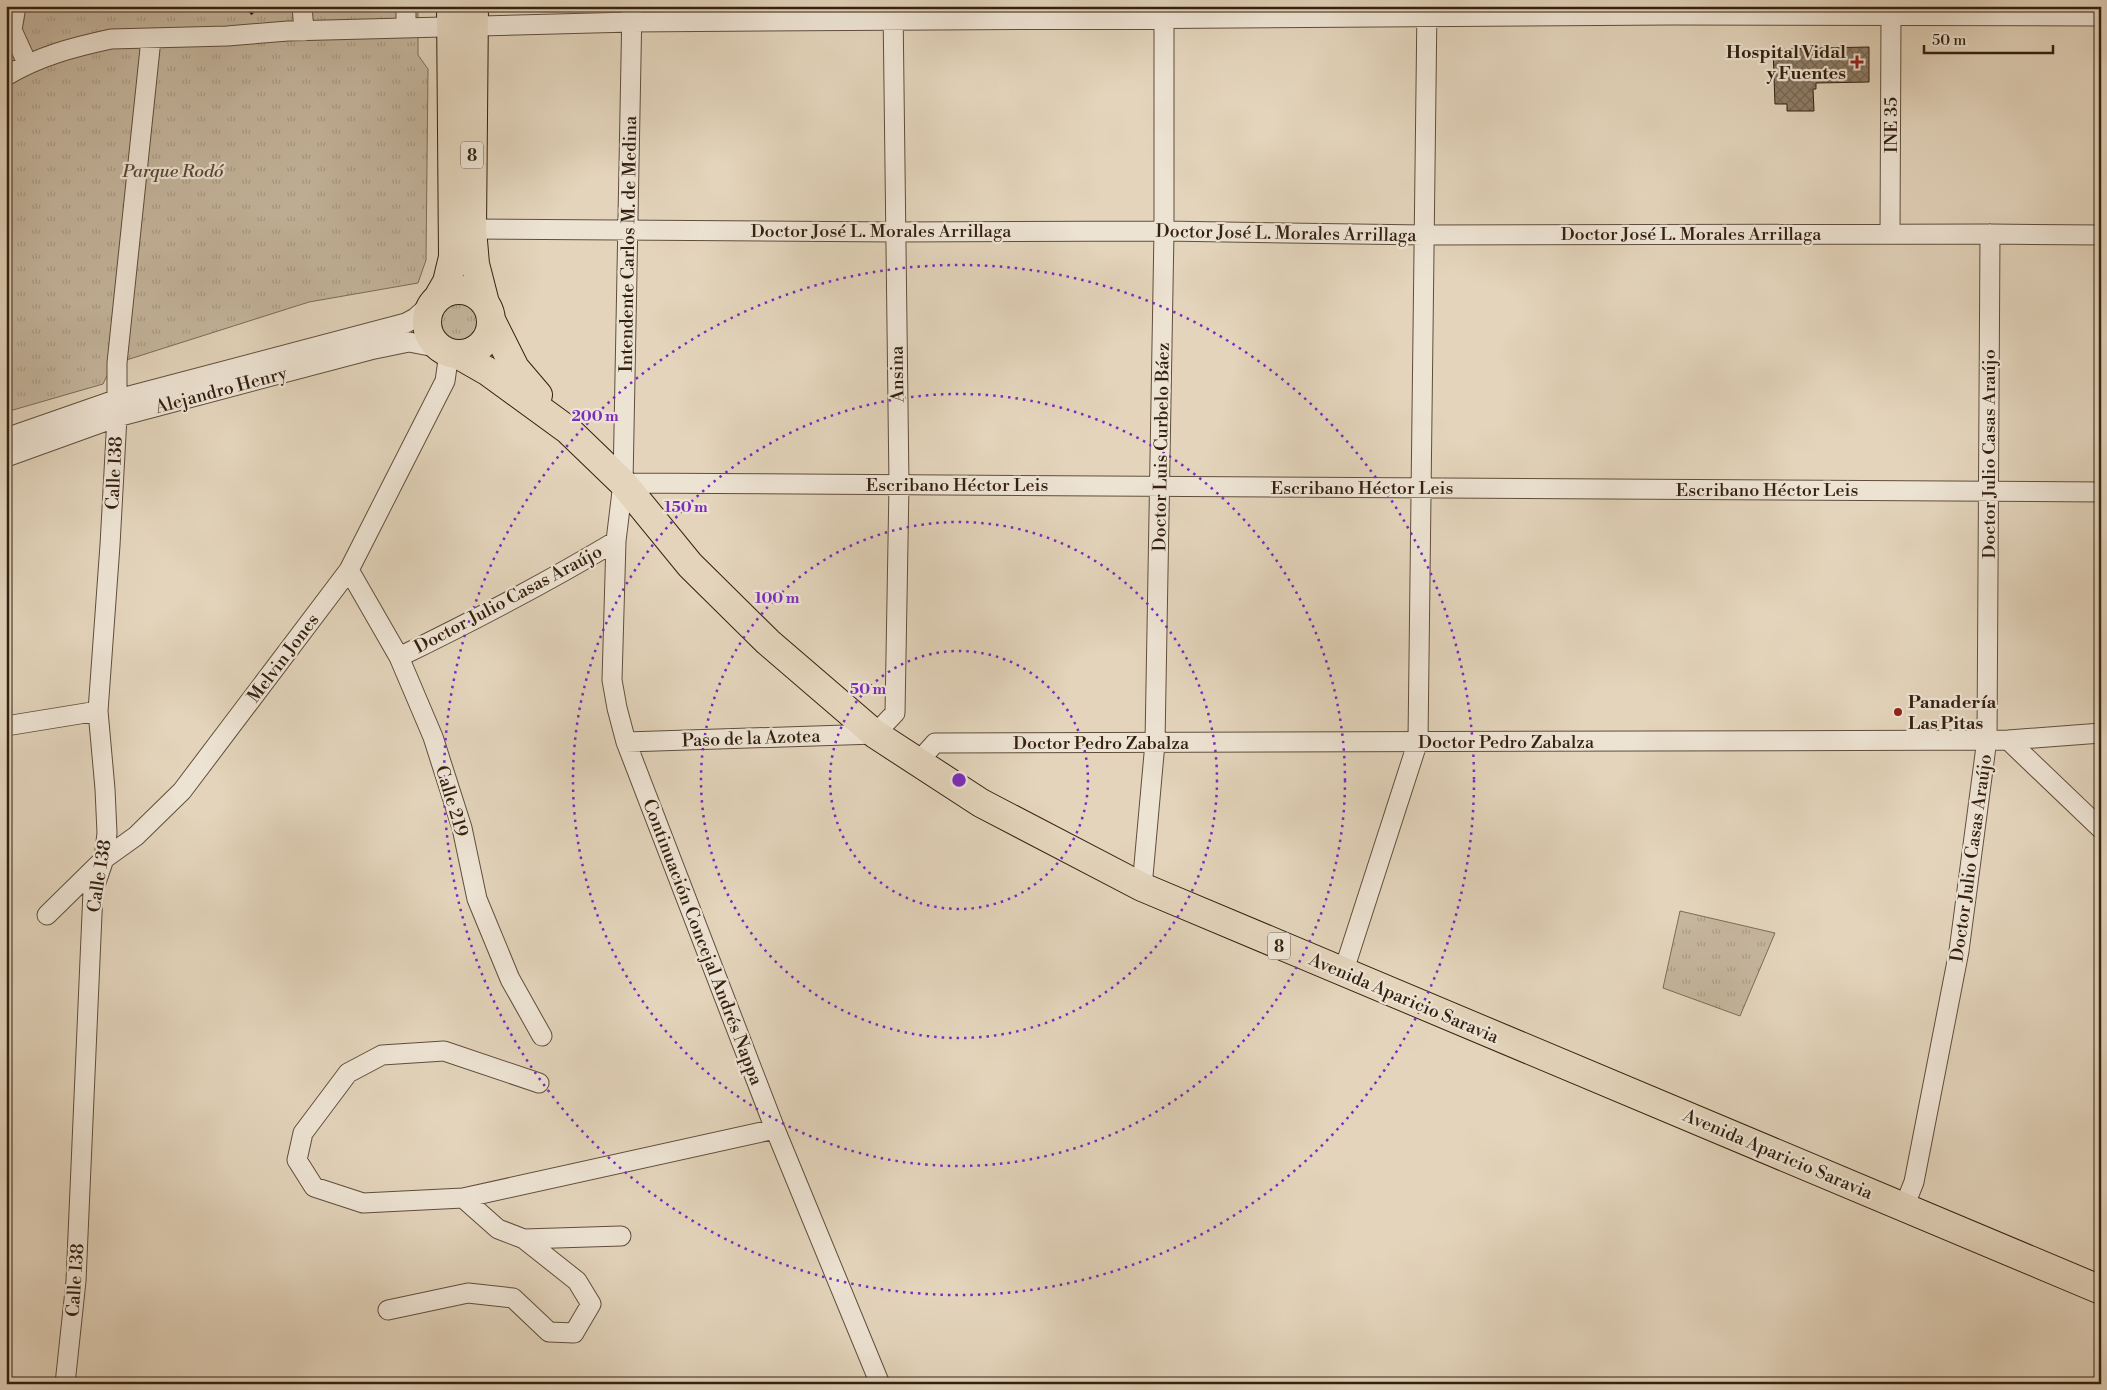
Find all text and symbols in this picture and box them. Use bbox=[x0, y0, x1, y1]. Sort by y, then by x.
scale bar bbox=[1924, 22, 2053, 54]
text: 50 m bbox=[1932, 31, 1966, 50]
place label: Hospital Vidal y Fuentes bbox=[1726, 41, 1846, 85]
marker: Hospital Vidal y Fuentes bbox=[1850, 55, 1864, 69]
street label: INE 35 bbox=[1880, 97, 1903, 153]
street label: Intendente Carlos M. de Medina bbox=[615, 115, 642, 372]
road number: 8 bbox=[461, 142, 483, 168]
park label: Parque Rodó bbox=[122, 160, 224, 183]
street label: Doctor José L. Morales Arrillaga bbox=[751, 220, 1012, 243]
street label: Doctor José L. Morales Arrillaga bbox=[1155, 220, 1417, 247]
street label: Doctor José L. Morales Arrillaga bbox=[1561, 223, 1822, 246]
street label: Doctor Luis Curbelo Báez bbox=[1148, 342, 1175, 552]
street label: Ansina bbox=[885, 345, 910, 404]
street label: Doctor Julio Casas Araújo bbox=[1978, 349, 2001, 559]
street label: Alejandro Henry bbox=[152, 362, 290, 419]
text: 200 m bbox=[571, 407, 619, 426]
street label: Calle 138 bbox=[101, 436, 128, 510]
street label: Escribano Héctor Leis bbox=[866, 474, 1048, 497]
street label: Escribano Héctor Leis bbox=[1271, 477, 1453, 500]
street label: Escribano Héctor Leis bbox=[1676, 479, 1858, 502]
text: 150 m bbox=[664, 498, 708, 517]
street label: Doctor Julio Casas Araújo bbox=[410, 540, 606, 659]
text: 100 m bbox=[755, 589, 800, 608]
street label: Melvin Jones bbox=[243, 609, 324, 707]
text: 50 m bbox=[850, 680, 886, 699]
place label: Panadería Las Pitas bbox=[1908, 691, 1996, 735]
marker: Panadería Las Pitas bbox=[1892, 706, 1904, 718]
street label: Paso de la Azotea bbox=[681, 725, 822, 752]
street label: Doctor Pedro Zabalza bbox=[1418, 731, 1595, 754]
street label: Doctor Pedro Zabalza bbox=[1013, 732, 1190, 755]
street label: Doctor Julio Casas Araújo bbox=[1946, 753, 1997, 963]
street label: Calle 219 bbox=[430, 763, 473, 840]
centre of rings bbox=[950, 771, 968, 789]
street label: Continuación Concejal Andrés Nappa bbox=[637, 796, 768, 1089]
street label: Calle 138 bbox=[82, 838, 117, 914]
road number: 8 bbox=[1268, 932, 1290, 959]
street label: Avenida Aparicio Saravia bbox=[1305, 948, 1503, 1049]
street label: Avenida Aparicio Saravia bbox=[1679, 1104, 1877, 1205]
street label: Calle 138 bbox=[61, 1242, 90, 1318]

